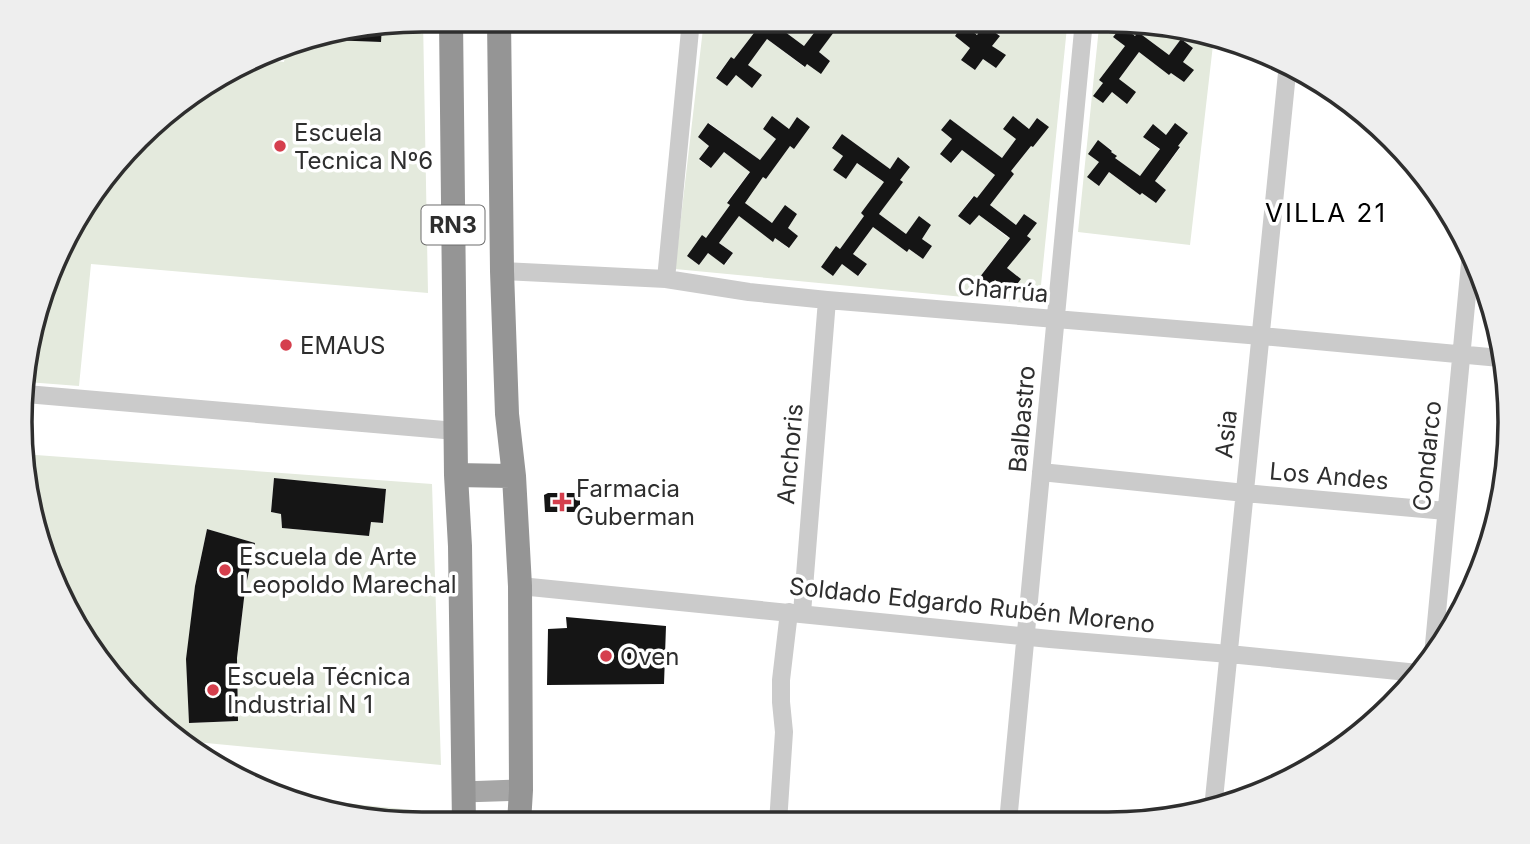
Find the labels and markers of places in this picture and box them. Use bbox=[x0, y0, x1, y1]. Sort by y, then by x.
place label: Escuela Tecnica Nº6 bbox=[294, 118, 433, 175]
marker: Escuela Tecnica Nº6 bbox=[272, 138, 288, 154]
place label: EMAUS bbox=[300, 331, 385, 360]
marker: EMAUS bbox=[278, 337, 294, 353]
place label: Farmacia Guberman bbox=[576, 474, 695, 531]
marker: Farmacia Guberman bbox=[554, 494, 570, 510]
place label: Escuela de Arte Leopoldo Marechal bbox=[239, 542, 457, 599]
marker: Escuela de Arte Leopoldo Marechal bbox=[217, 562, 233, 578]
place label: Oven bbox=[620, 642, 680, 671]
marker: Oven bbox=[598, 648, 614, 664]
place label: Escuela Técnica Industrial N 1 bbox=[227, 662, 411, 719]
marker: Escuela Técnica Industrial N 1 bbox=[205, 682, 221, 698]

